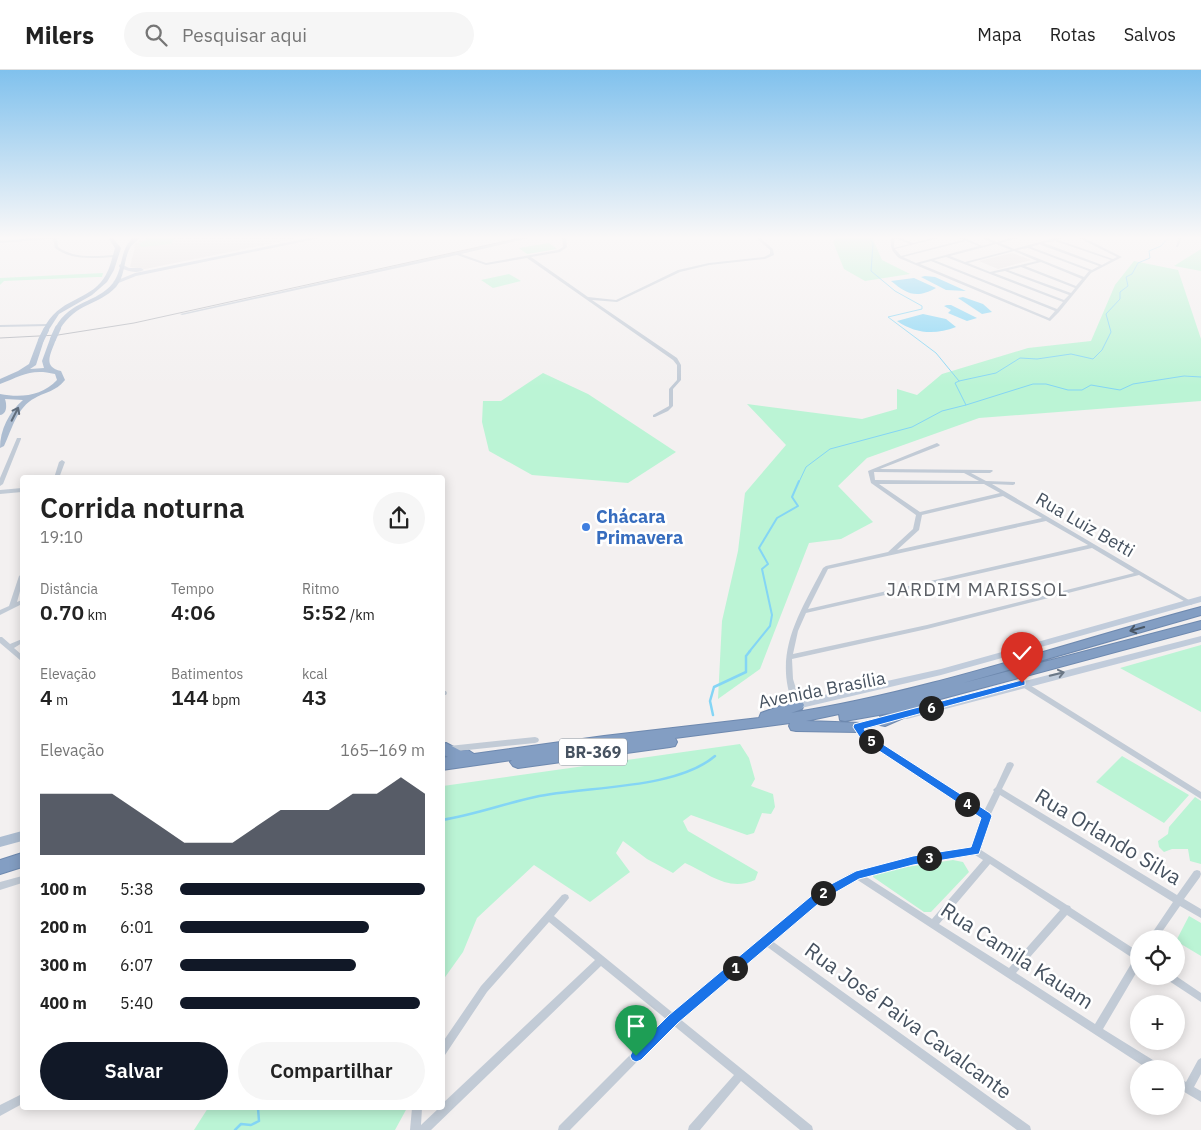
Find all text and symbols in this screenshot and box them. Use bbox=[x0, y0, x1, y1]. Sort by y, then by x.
search box bbox=[124, 12, 474, 57]
text: Milers bbox=[25, 19, 94, 51]
icon: search bbox=[142, 21, 170, 49]
text: Pesquisar aqui bbox=[182, 23, 307, 47]
text: Mapa bbox=[977, 23, 1022, 46]
text: Rotas bbox=[1050, 23, 1096, 46]
text: Salvos bbox=[1124, 23, 1176, 46]
one-way arrow bbox=[11, 407, 20, 422]
street label: Rua Luiz Betti bbox=[1032, 487, 1139, 562]
text: Corrida noturna bbox=[40, 489, 245, 526]
button: share bbox=[373, 492, 425, 544]
place label: Chácara Primavera bbox=[596, 505, 683, 549]
marker: Chácara Primavera bbox=[580, 521, 592, 533]
text: 19:10 bbox=[40, 527, 83, 547]
district label: JARDIM MARISSOL bbox=[886, 577, 1068, 601]
text: Distância bbox=[40, 580, 98, 598]
text: Tempo bbox=[171, 580, 214, 598]
text: Ritmo bbox=[302, 580, 339, 598]
text: 0.70 bbox=[40, 598, 84, 626]
text: 4:06 bbox=[171, 598, 216, 626]
text: 5:52 bbox=[302, 598, 347, 626]
text: km bbox=[84, 606, 107, 624]
text: /km bbox=[347, 606, 375, 624]
one-way arrow bbox=[1130, 624, 1146, 634]
pin bbox=[1001, 632, 1043, 683]
icon: check bbox=[1008, 639, 1036, 667]
text: Elevação bbox=[40, 665, 96, 683]
text: Batimentos bbox=[171, 665, 243, 683]
text: kcal bbox=[302, 665, 327, 683]
street label: Avenida Brasília bbox=[756, 666, 888, 713]
one-way arrow bbox=[1049, 669, 1065, 679]
text: 4 bbox=[40, 683, 53, 711]
text: 144 bbox=[171, 683, 209, 711]
text: 43 bbox=[302, 683, 327, 711]
text: m bbox=[53, 691, 68, 709]
text: bpm bbox=[209, 691, 241, 709]
pin: 6 bbox=[918, 696, 944, 720]
text: 6 bbox=[927, 699, 936, 717]
pin: 5 bbox=[858, 728, 884, 754]
text: 5 bbox=[867, 732, 876, 750]
road number: BR-369 bbox=[559, 739, 627, 766]
text: Elevação bbox=[40, 740, 104, 760]
text: 165–169 m bbox=[340, 740, 425, 760]
street label: Rua Orlando Silva bbox=[1030, 781, 1187, 891]
pin: 4 bbox=[954, 792, 980, 816]
text: 4 bbox=[963, 795, 972, 813]
pin: 3 bbox=[916, 846, 942, 870]
text: 3 bbox=[925, 849, 934, 867]
text: 100 m bbox=[40, 879, 87, 899]
text: 5:38 bbox=[120, 879, 153, 899]
pin: 2 bbox=[810, 880, 836, 906]
text: 2 bbox=[819, 884, 828, 902]
street label: Rua Camila Kauam bbox=[936, 895, 1099, 1015]
text: 200 m bbox=[40, 917, 87, 937]
text: 6:01 bbox=[120, 917, 153, 937]
map controls bbox=[1130, 930, 1185, 1115]
button: locate bbox=[1130, 930, 1185, 985]
street label: Rua José Paiva Cavalcante bbox=[799, 935, 1018, 1105]
text: 300 m bbox=[40, 955, 87, 975]
text: 6:07 bbox=[120, 955, 153, 975]
pin: 1 bbox=[722, 956, 748, 980]
text: 1 bbox=[731, 959, 740, 977]
text: 400 m bbox=[40, 993, 87, 1013]
text: 5:40 bbox=[120, 993, 153, 1013]
button: + bbox=[1130, 995, 1185, 1050]
pin bbox=[615, 1005, 657, 1056]
icon: arrive bbox=[622, 1012, 650, 1040]
button: Salvar bbox=[40, 1042, 228, 1100]
button: Compartilhar bbox=[238, 1042, 425, 1100]
button: − bbox=[1130, 1060, 1185, 1115]

